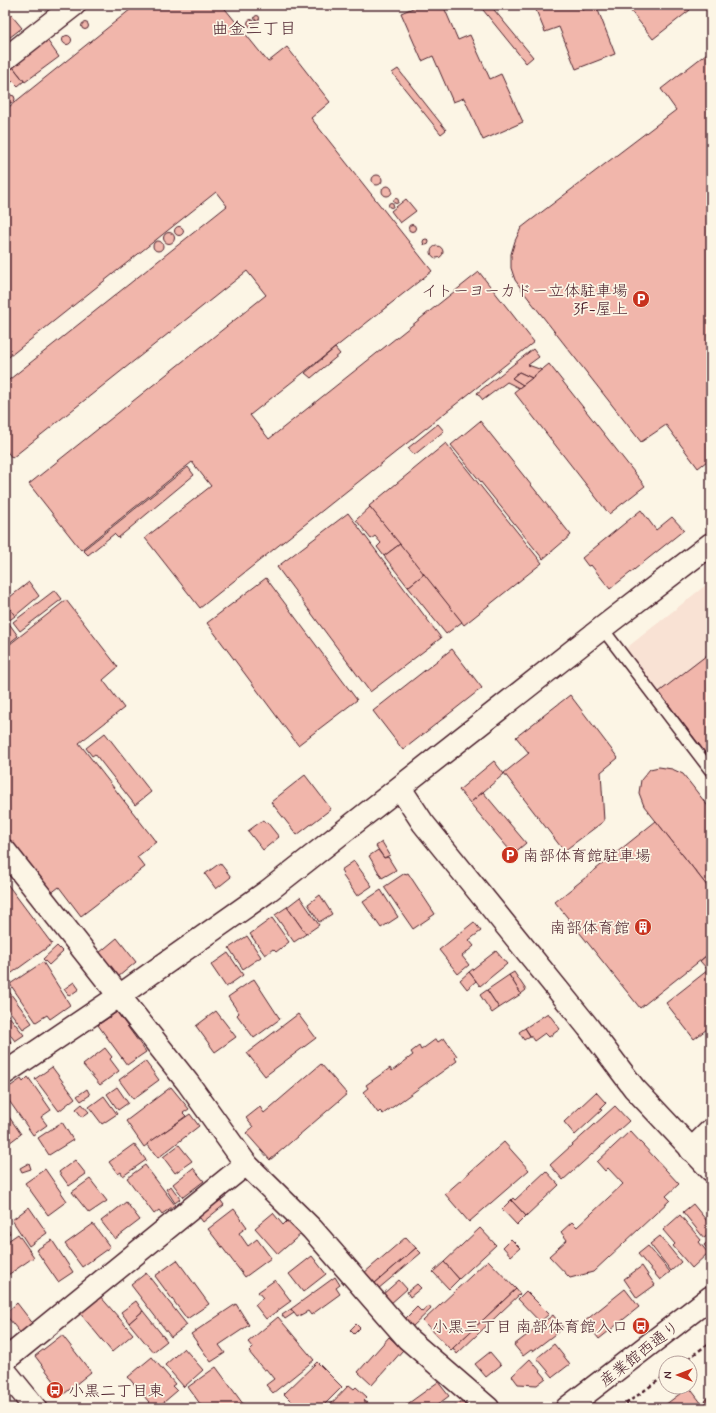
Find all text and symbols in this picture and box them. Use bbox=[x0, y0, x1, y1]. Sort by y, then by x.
district label: 曲金三丁目 bbox=[212, 18, 297, 40]
place label: イトーヨーカドー立体駐車場 3F-屋上 bbox=[421, 281, 628, 320]
parking icon: イトーヨーカドー立体駐車場 3F-屋上 bbox=[631, 289, 651, 309]
parking icon: 南部体育館駐車場 bbox=[500, 845, 520, 865]
place label: 南部体育館駐車場 bbox=[523, 846, 651, 867]
building icon: 南部体育館 bbox=[633, 917, 653, 937]
place label: 南部体育館 bbox=[550, 918, 630, 939]
street label: 産業館西通り bbox=[596, 1316, 684, 1392]
bus stop icon: 小黒三丁目 南部体育館入口 bbox=[631, 1316, 651, 1336]
place label: 小黒三丁目 南部体育館入口 bbox=[432, 1317, 628, 1338]
north arrow bbox=[658, 1355, 698, 1395]
text: N bbox=[662, 1371, 676, 1379]
bus stop icon: 小黒二丁目東 bbox=[45, 1380, 65, 1400]
place label: 小黒二丁目東 bbox=[68, 1381, 164, 1402]

